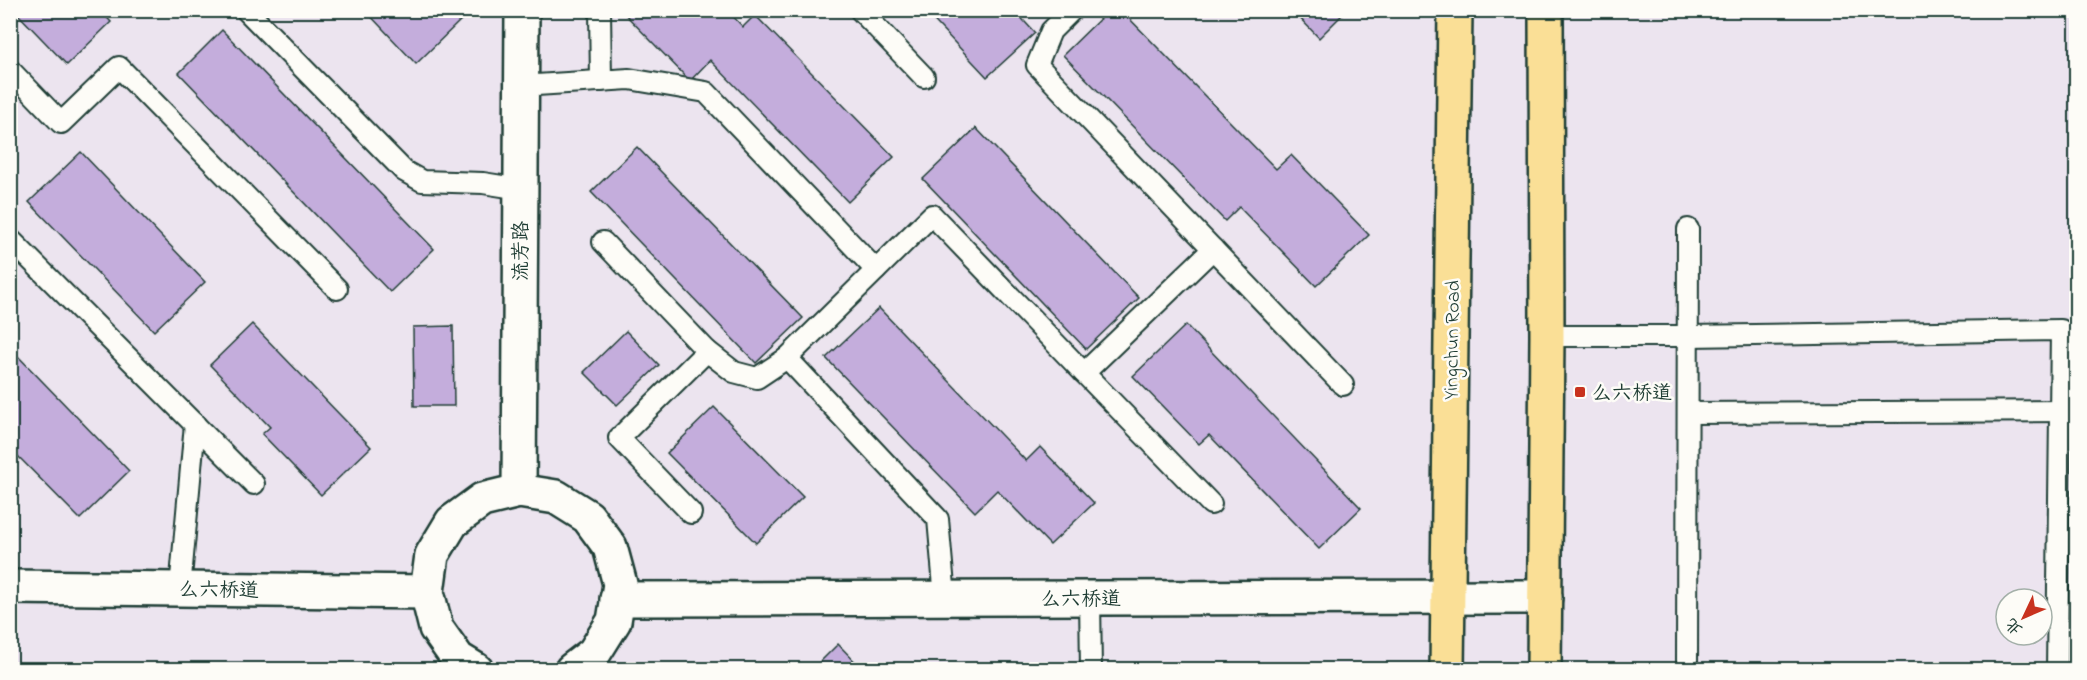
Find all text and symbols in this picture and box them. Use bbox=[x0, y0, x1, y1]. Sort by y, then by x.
street label: 流芳路 bbox=[508, 220, 537, 281]
street label: Yingchun Road bbox=[1438, 280, 1470, 400]
place label: 么六桥道 bbox=[1592, 380, 1672, 409]
marker: 么六桥道 bbox=[1573, 385, 1587, 399]
street label: 么六桥道 bbox=[179, 576, 259, 607]
street label: 么六桥道 bbox=[1041, 586, 1121, 615]
north arrow bbox=[1994, 587, 2054, 647]
text: 北 bbox=[2000, 612, 2029, 640]

